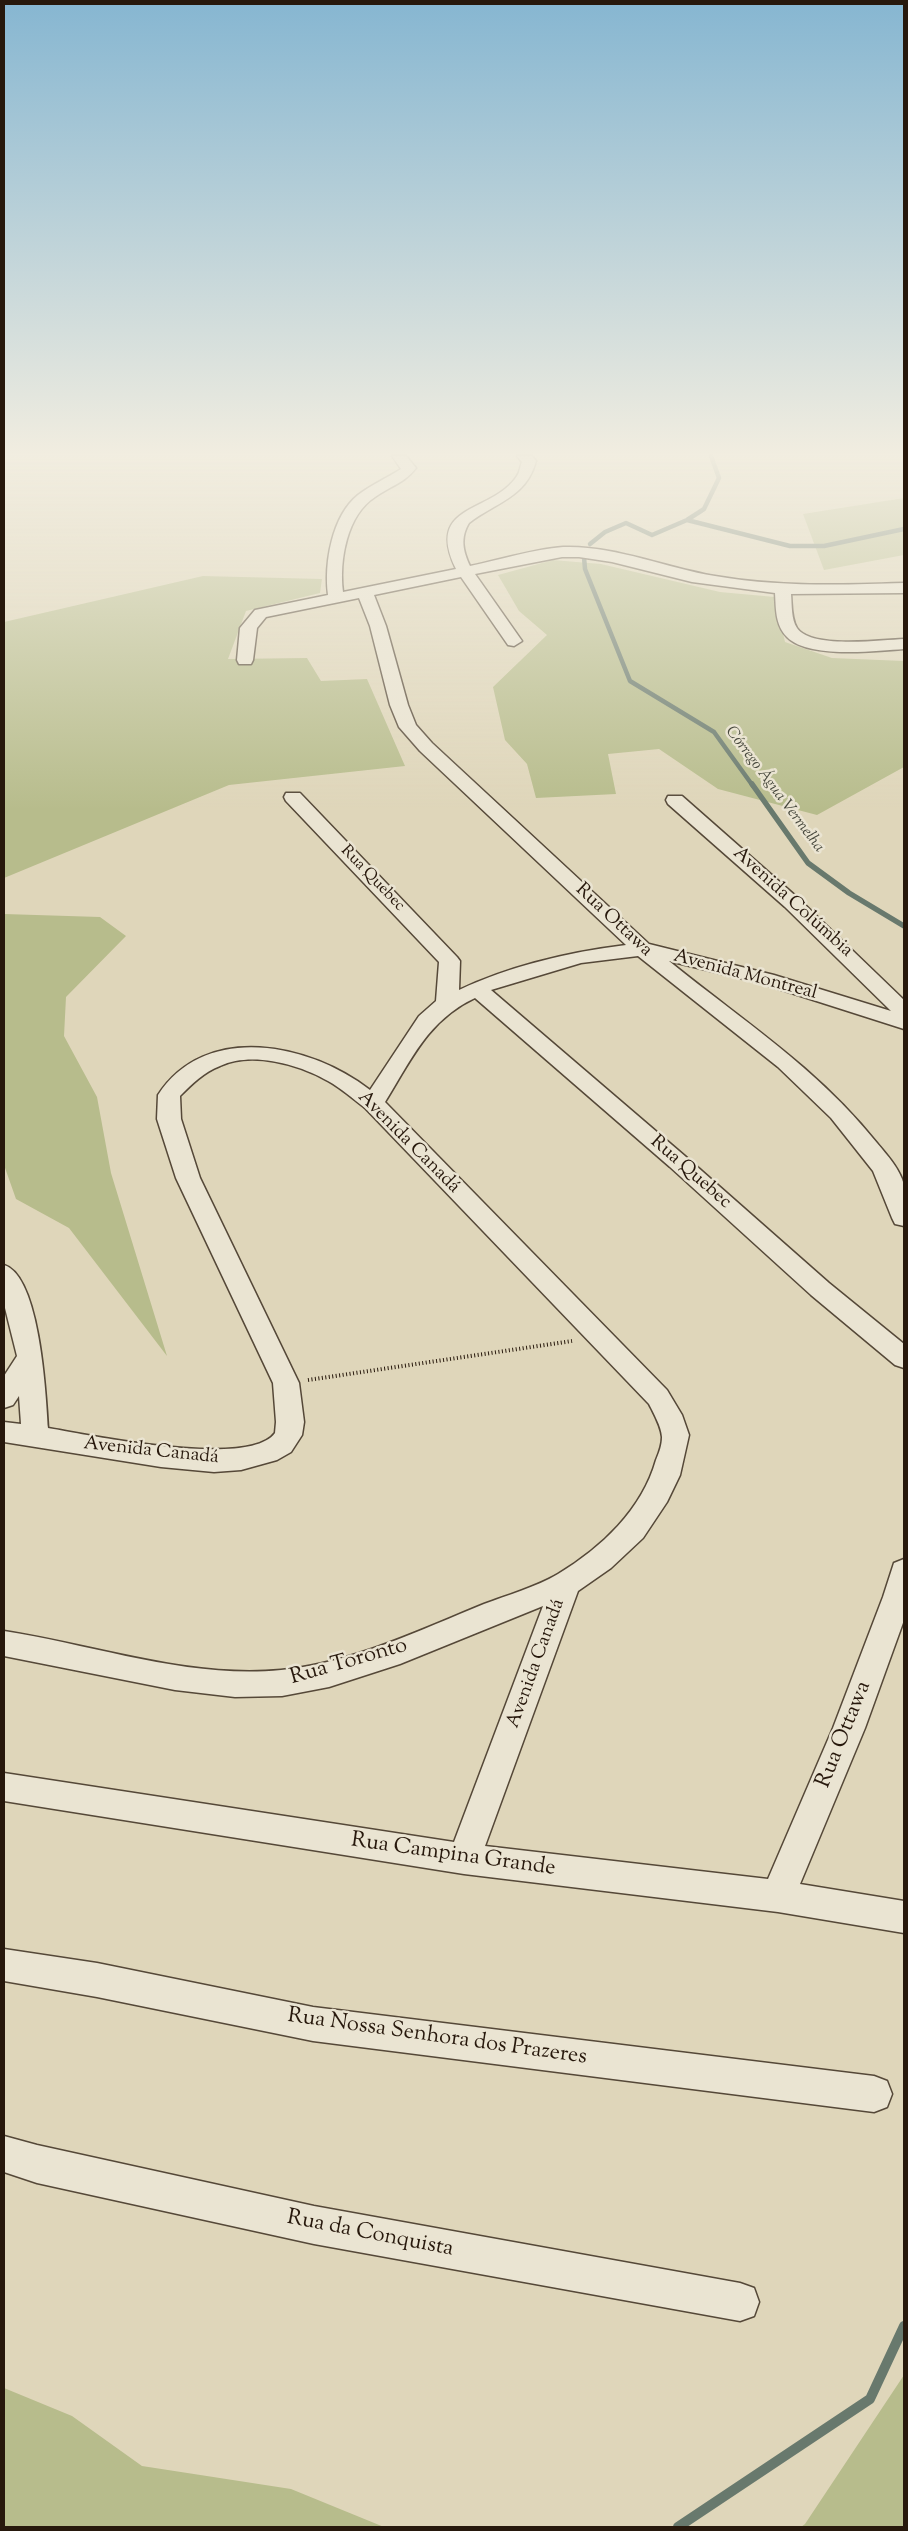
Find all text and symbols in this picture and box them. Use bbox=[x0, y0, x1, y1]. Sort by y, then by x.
water label: Córrego Água Vermelha bbox=[720, 723, 828, 857]
street label: Rua Quebec bbox=[336, 842, 408, 916]
street label: Avenida Colúmbia bbox=[727, 843, 857, 963]
street label: Rua Ottawa bbox=[570, 879, 656, 963]
street label: Avenida Montreal bbox=[671, 946, 819, 1006]
street label: Avenida Canadá bbox=[352, 1087, 464, 1199]
street label: Rua Quebec bbox=[645, 1132, 735, 1214]
street label: Avenida Canadá bbox=[82, 1434, 220, 1470]
street label: Avenida Canadá bbox=[503, 1596, 571, 1732]
street label: Rua Toronto bbox=[287, 1634, 411, 1692]
street label: Rua Ottawa bbox=[812, 1678, 878, 1792]
street label: Rua Campina Grande bbox=[349, 1829, 557, 1883]
street label: Rua Nossa Senhora dos Prazeres bbox=[286, 2004, 588, 2072]
street label: Rua da Conquista bbox=[284, 2206, 456, 2264]

